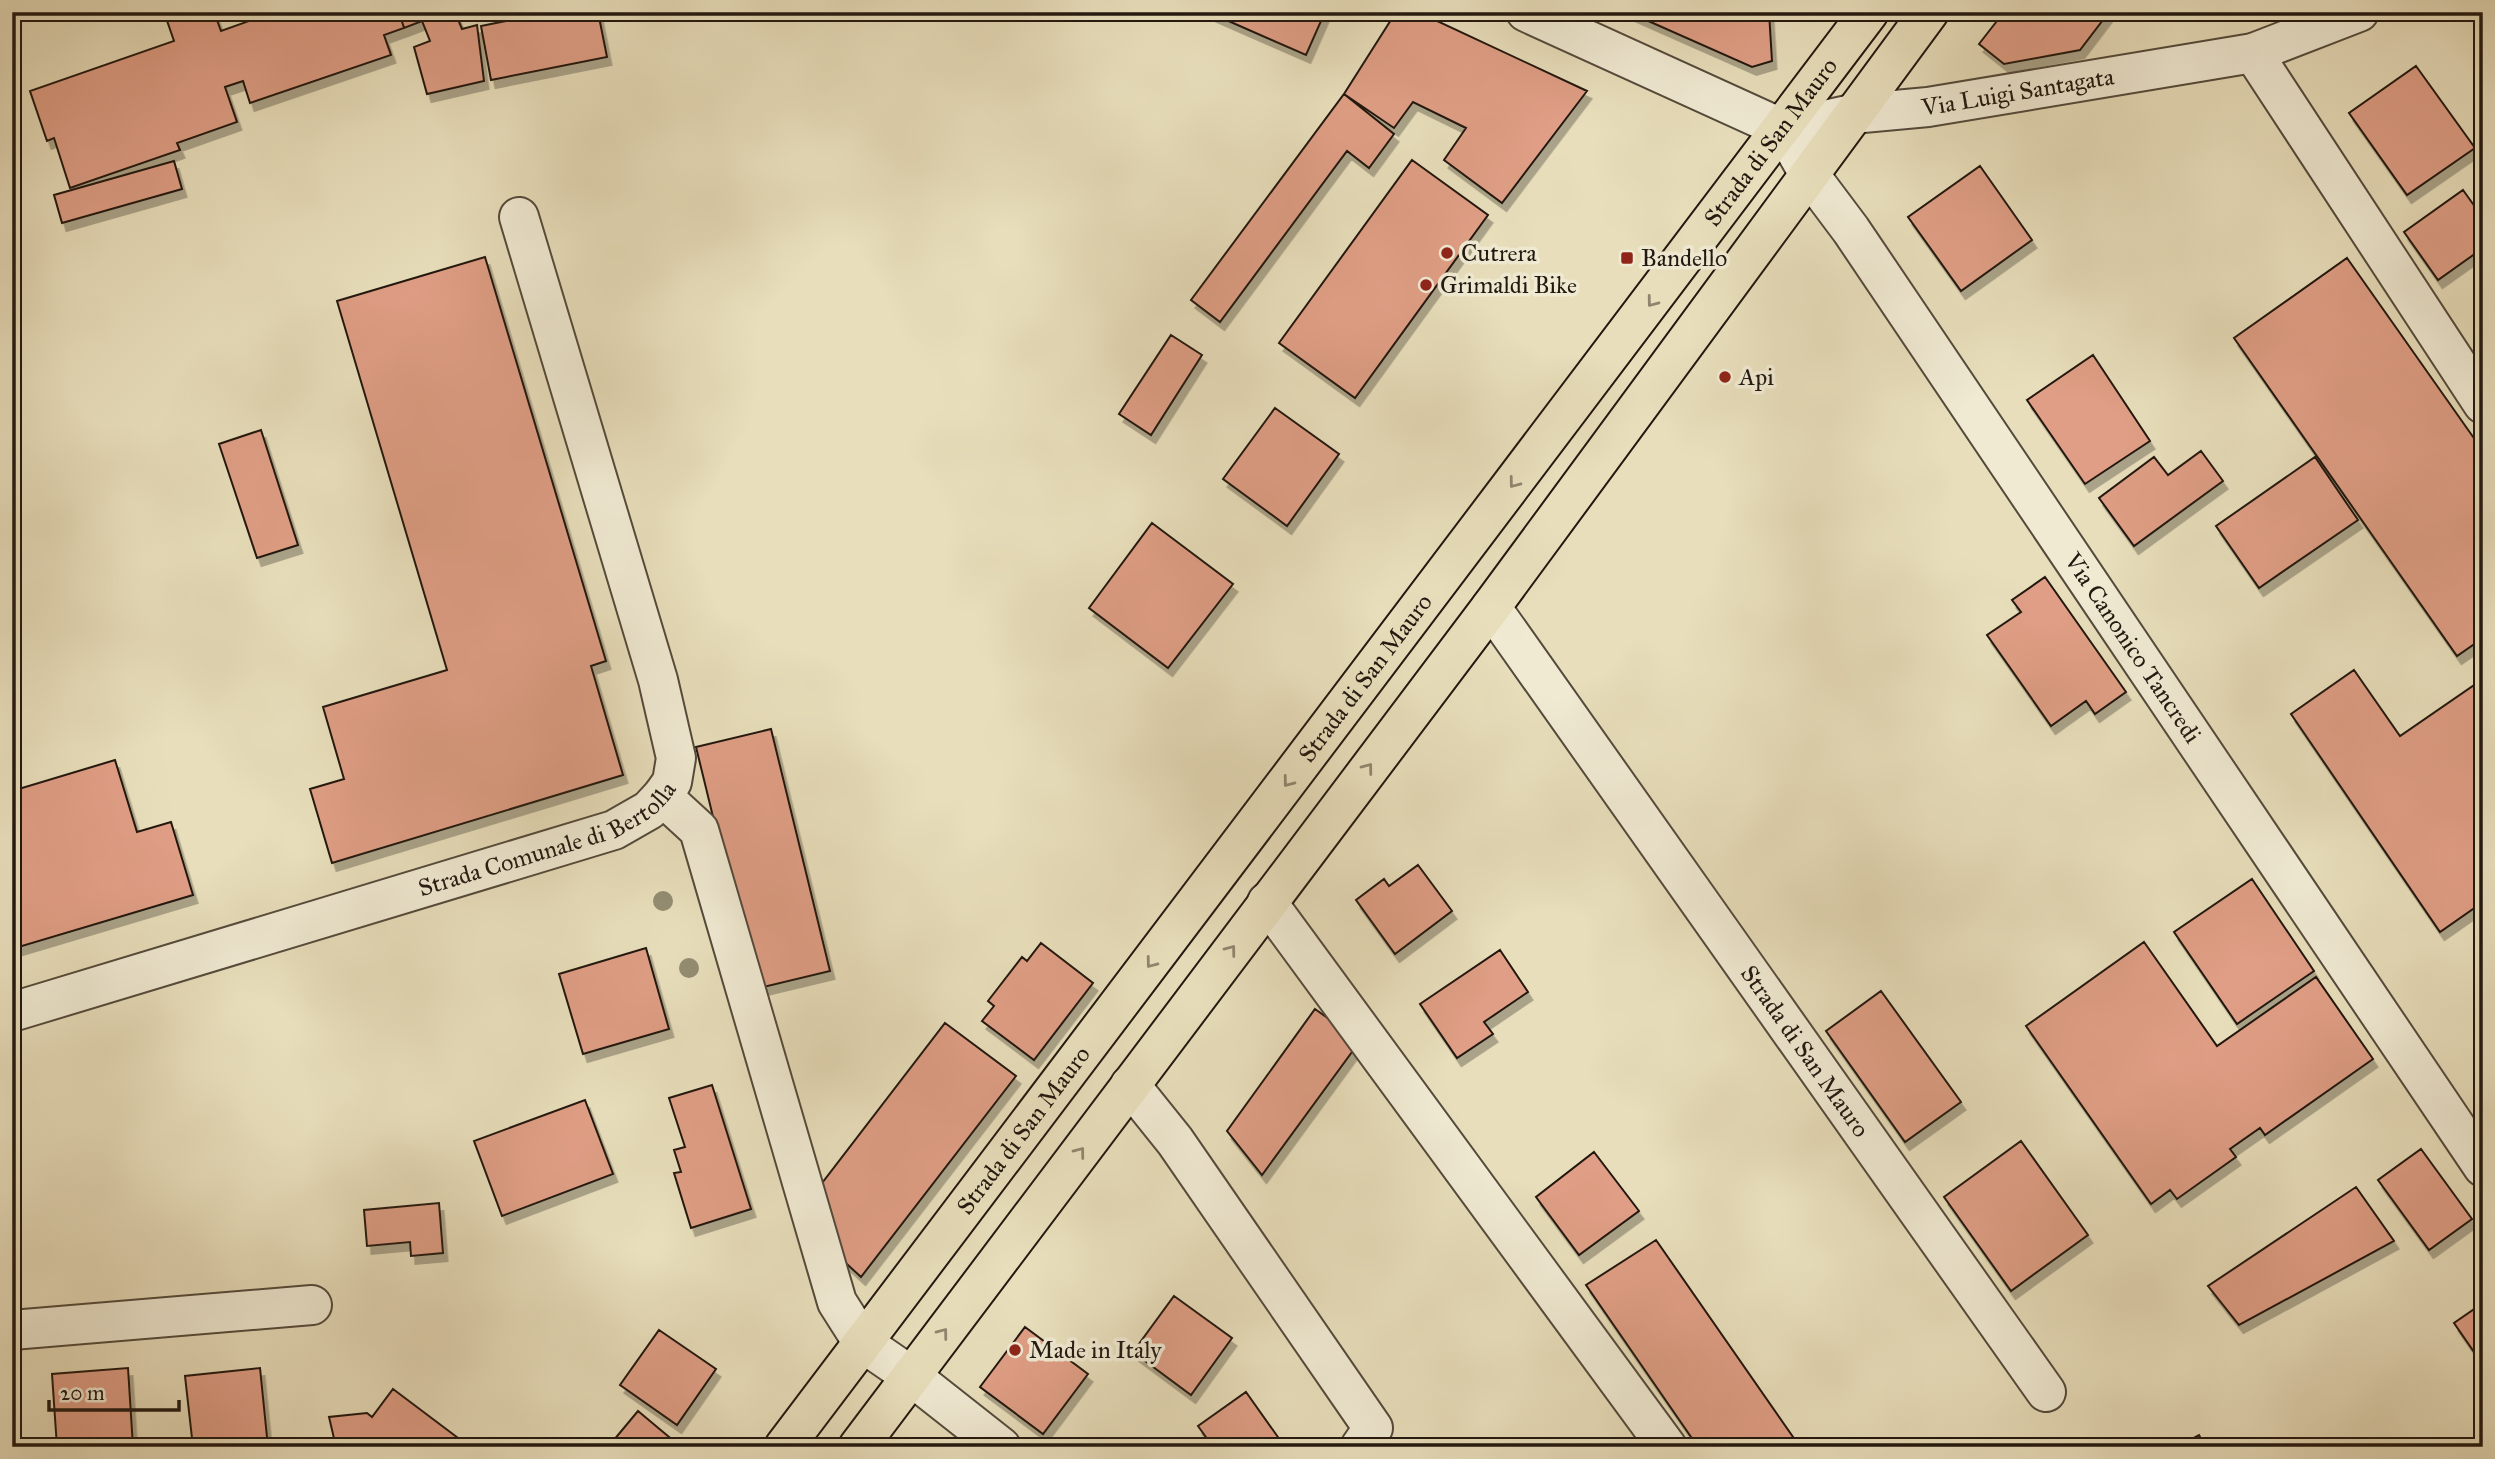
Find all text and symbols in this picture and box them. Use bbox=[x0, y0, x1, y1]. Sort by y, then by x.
street label: Strada di San Mauro bbox=[1697, 52, 1844, 232]
street label: Via Luigi Santagata bbox=[1919, 61, 2117, 123]
place label: Cutrera bbox=[1461, 238, 1537, 268]
place label: Bandello bbox=[1641, 243, 1727, 273]
marker: Cutrera bbox=[1439, 245, 1455, 261]
marker: Bandello bbox=[1619, 250, 1635, 266]
place label: Grimaldi Bike bbox=[1440, 270, 1577, 300]
marker: Grimaldi Bike bbox=[1418, 277, 1434, 293]
one-way arrow bbox=[1647, 294, 1660, 307]
place label: Api bbox=[1738, 362, 1774, 392]
marker: Api bbox=[1717, 369, 1733, 385]
one-way arrow bbox=[1510, 476, 1523, 488]
street label: Via Canonico Tancredi bbox=[2057, 546, 2208, 749]
street label: Strada di San Mauro bbox=[1292, 588, 1439, 768]
one-way arrow bbox=[1360, 764, 1373, 776]
one-way arrow bbox=[1284, 774, 1296, 787]
street label: Strada Comunale di Bertolla bbox=[415, 775, 683, 903]
one-way arrow bbox=[1223, 945, 1235, 958]
one-way arrow bbox=[1146, 955, 1159, 968]
street label: Strada di San Mauro bbox=[1734, 959, 1876, 1143]
street label: Strada di San Mauro bbox=[950, 1040, 1097, 1221]
one-way arrow bbox=[1072, 1147, 1084, 1159]
one-way arrow bbox=[935, 1329, 947, 1341]
place label: Made in Italy bbox=[1029, 1335, 1162, 1365]
marker: Made in Italy bbox=[1007, 1342, 1023, 1358]
scale bar bbox=[49, 1368, 178, 1412]
text: 20 m bbox=[60, 1380, 105, 1406]

